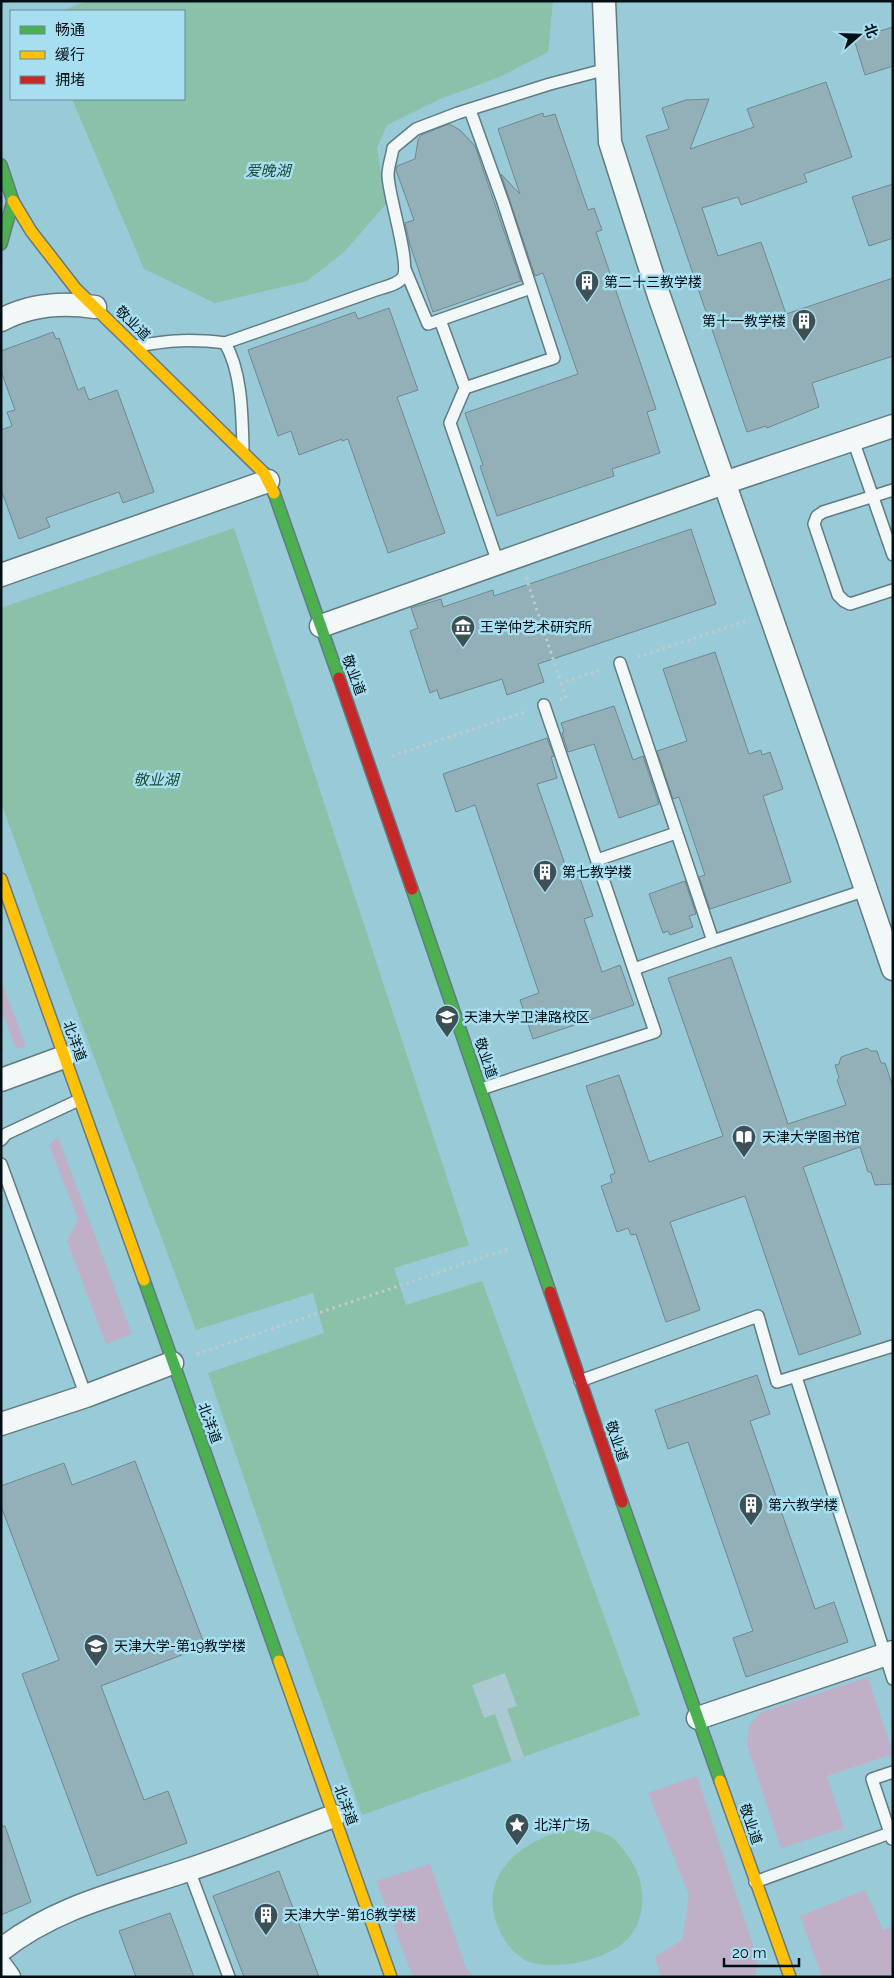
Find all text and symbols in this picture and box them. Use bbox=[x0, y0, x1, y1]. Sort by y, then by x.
legend bbox=[10, 10, 185, 100]
north arrow bbox=[834, 10, 884, 60]
text: 畅通 bbox=[55, 21, 85, 39]
text: 北 bbox=[861, 21, 881, 40]
text: 缓行 bbox=[55, 46, 85, 64]
text: 拥堵 bbox=[55, 71, 85, 89]
water label: 爱晚湖 bbox=[245, 162, 292, 180]
building icon: 第二十三教学楼 bbox=[574, 269, 600, 303]
place label: 第二十三教学楼 bbox=[604, 274, 702, 290]
street label: 敬业道 bbox=[112, 303, 154, 343]
building icon: 第十一教学楼 bbox=[791, 308, 817, 342]
place label: 第十一教学楼 bbox=[702, 313, 786, 329]
museum icon: 王学仲艺术研究所 bbox=[450, 614, 476, 648]
place label: 王学仲艺术研究所 bbox=[480, 619, 592, 635]
street label: 敬业道 bbox=[339, 653, 369, 697]
water label: 敬业湖 bbox=[133, 771, 180, 789]
building icon: 第七教学楼 bbox=[532, 859, 558, 893]
place label: 第七教学楼 bbox=[562, 864, 632, 880]
school or university icon: 天津大学卫津路校区 bbox=[434, 1004, 460, 1038]
place label: 天津大学卫津路校区 bbox=[464, 1009, 590, 1025]
street label: 北洋道 bbox=[60, 1019, 90, 1063]
street label: 敬业道 bbox=[472, 1036, 500, 1080]
library icon: 天津大学图书馆 bbox=[731, 1124, 757, 1158]
place label: 天津大学图书馆 bbox=[762, 1129, 860, 1145]
street label: 北洋道 bbox=[195, 1401, 225, 1445]
street label: 敬业道 bbox=[603, 1419, 631, 1463]
building icon: 第六教学楼 bbox=[738, 1492, 764, 1526]
place label: 第六教学楼 bbox=[768, 1497, 838, 1513]
school or university icon: 天津大学-第19教学楼 bbox=[83, 1633, 109, 1667]
place label: 天津大学-第19教学楼 bbox=[114, 1638, 246, 1654]
street label: 北洋道 bbox=[331, 1783, 361, 1827]
street label: 敬业道 bbox=[737, 1802, 765, 1846]
place icon: 北洋广场 bbox=[504, 1812, 530, 1846]
place label: 北洋广场 bbox=[534, 1817, 590, 1833]
building icon: 天津大学-第16教学楼 bbox=[253, 1902, 279, 1936]
place label: 天津大学-第16教学楼 bbox=[284, 1907, 416, 1923]
scale bar bbox=[724, 1936, 799, 1968]
text: 20 m bbox=[732, 1944, 767, 1962]

